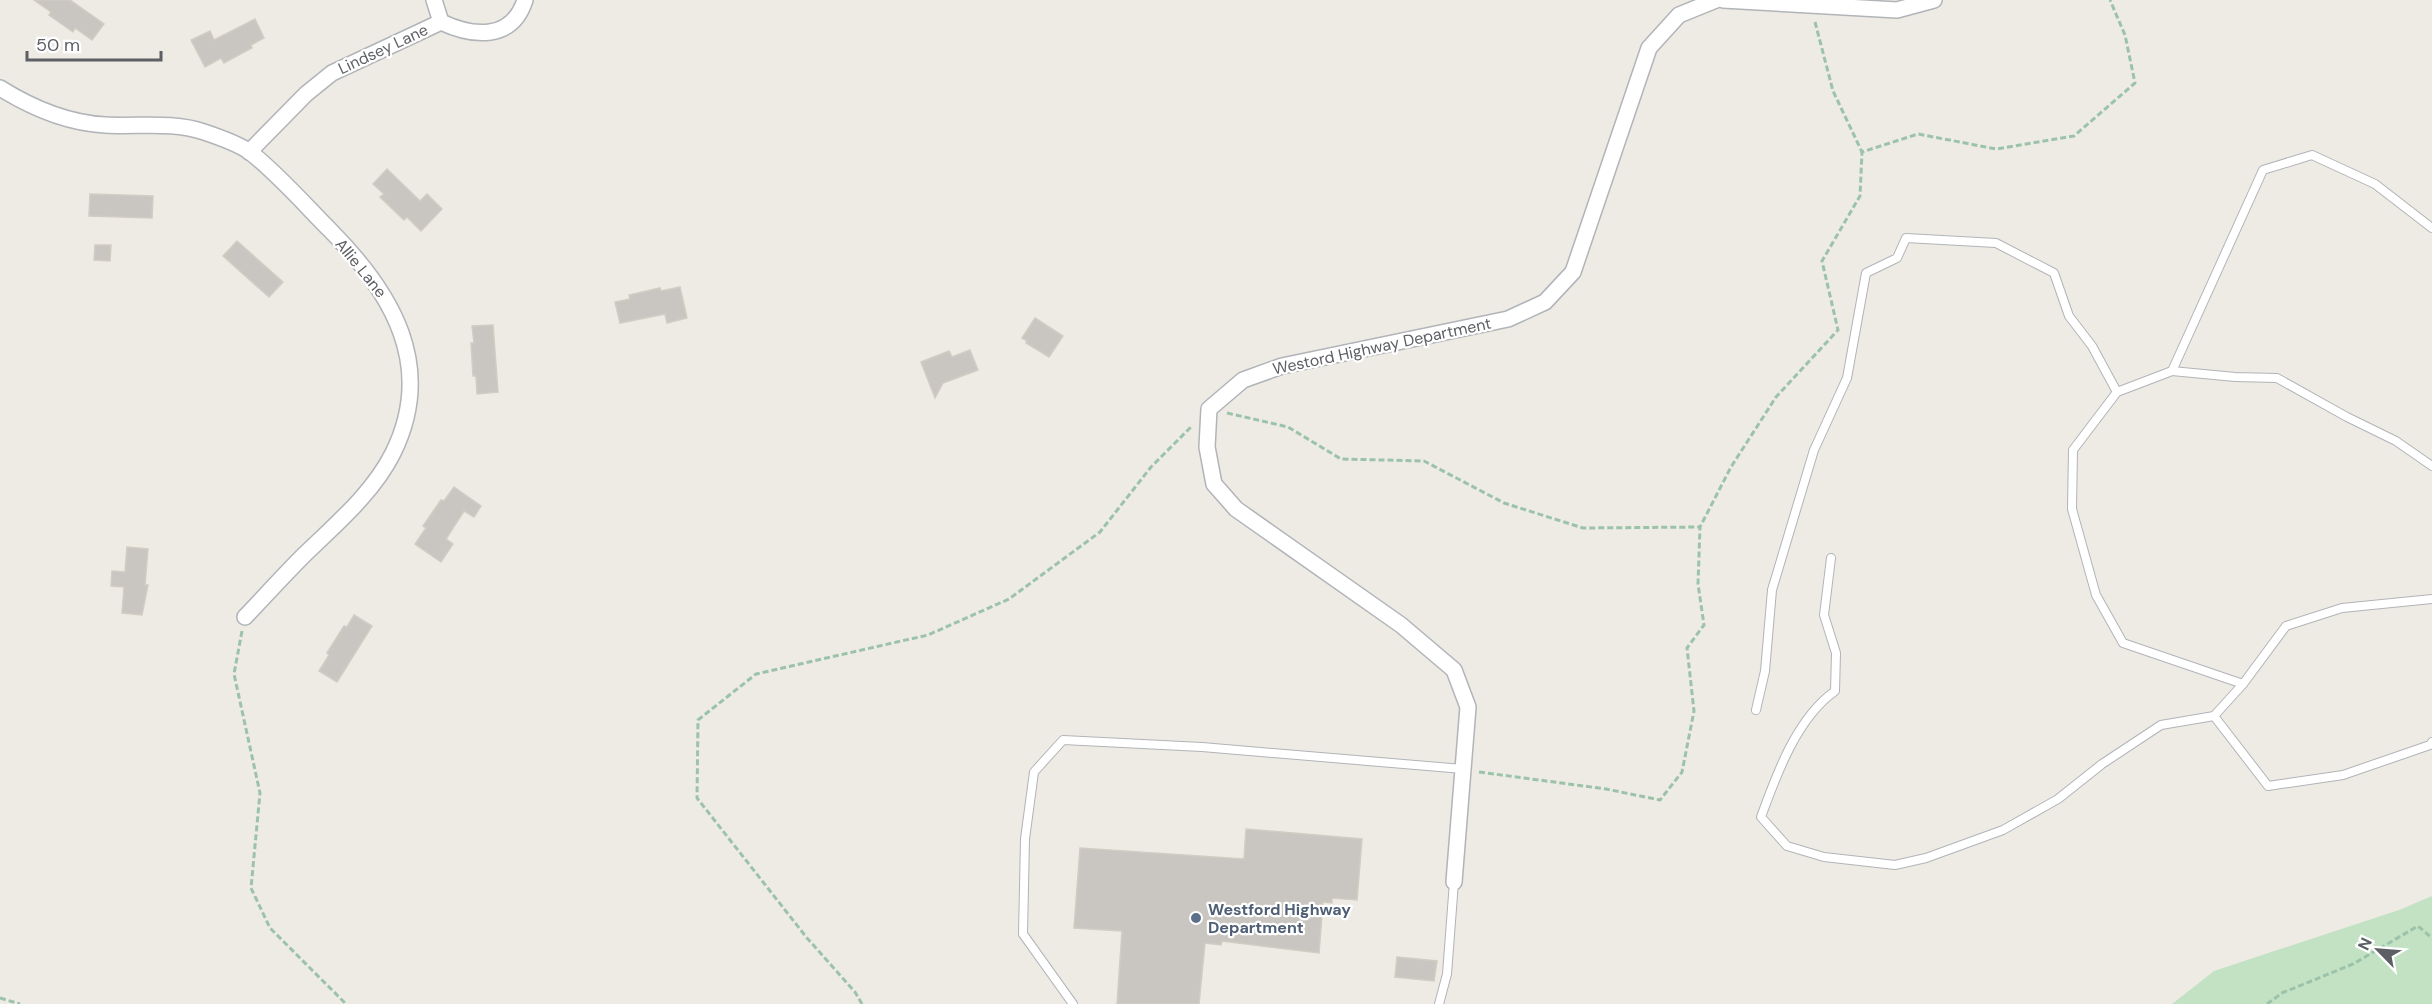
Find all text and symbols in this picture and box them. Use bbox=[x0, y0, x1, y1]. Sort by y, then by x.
street label: Lindsey Lane bbox=[335, 19, 431, 79]
scale bar bbox=[27, 24, 160, 62]
text: 50 m bbox=[36, 33, 80, 57]
street label: Allie Lane bbox=[331, 234, 391, 302]
street label: Westord Highway Department bbox=[1271, 313, 1493, 379]
place label: Westford Highway Department bbox=[1208, 899, 1351, 938]
marker: Westford Highway Department bbox=[1189, 911, 1203, 925]
north arrow bbox=[2348, 920, 2408, 980]
text: N bbox=[2353, 934, 2377, 954]

